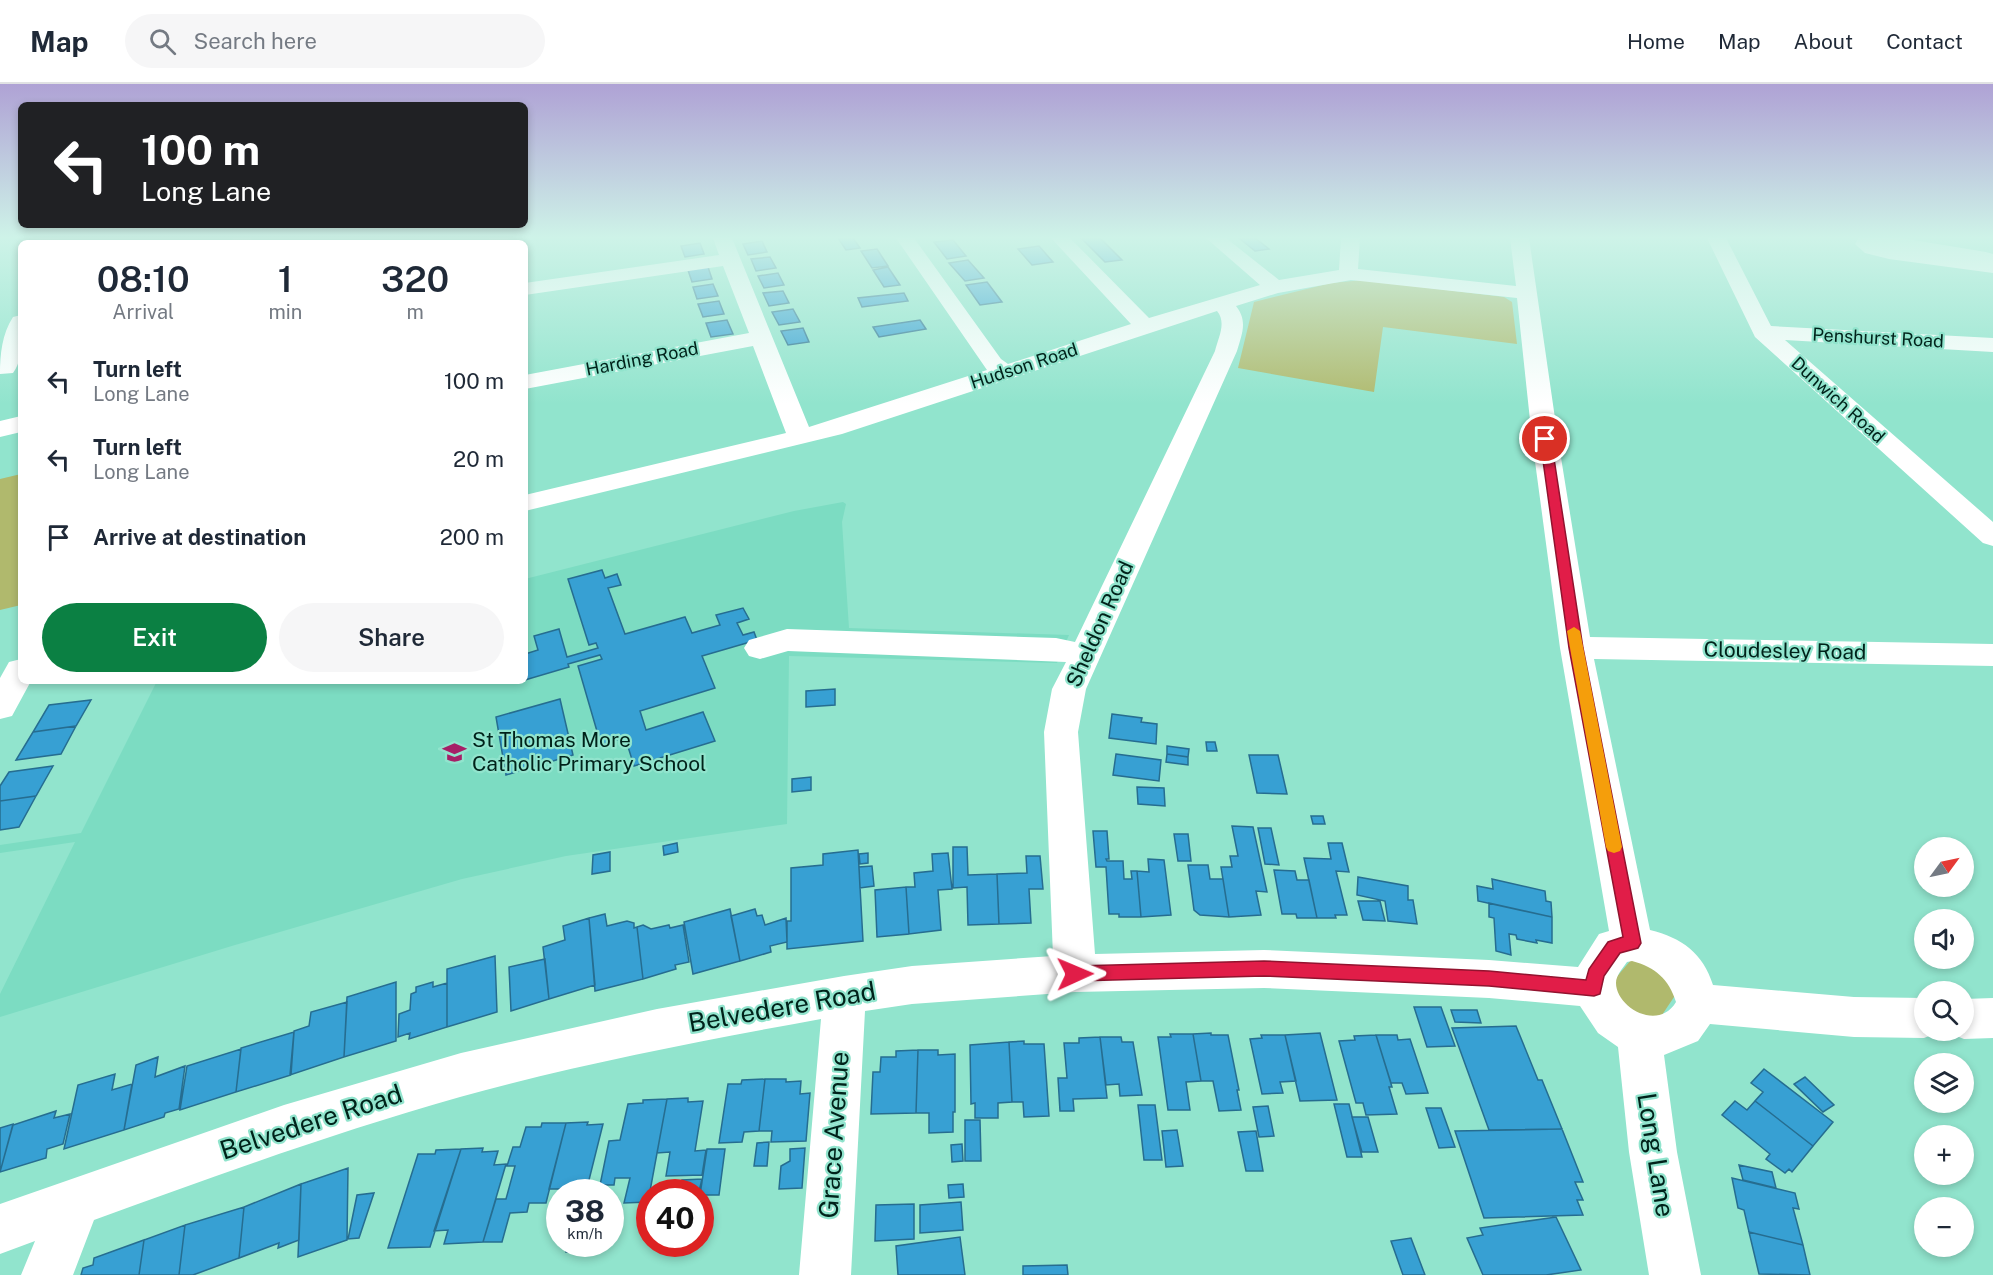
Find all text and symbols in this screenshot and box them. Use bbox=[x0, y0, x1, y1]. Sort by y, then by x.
search box bbox=[125, 14, 545, 68]
text: Map bbox=[30, 25, 89, 58]
icon: search bbox=[146, 25, 179, 58]
text: Search here bbox=[194, 28, 317, 54]
text: Home bbox=[1627, 29, 1685, 54]
text: Map bbox=[1718, 29, 1761, 54]
text: About bbox=[1794, 29, 1853, 54]
text: Contact bbox=[1886, 29, 1963, 54]
text: 100 m bbox=[141, 125, 260, 174]
icon: left bbox=[42, 126, 120, 204]
text: Long Lane bbox=[141, 175, 271, 207]
text: 08:10 bbox=[97, 258, 190, 300]
text: 1 bbox=[278, 258, 293, 300]
text: 320 bbox=[381, 258, 449, 300]
text: Arrival bbox=[112, 300, 174, 324]
text: min bbox=[268, 300, 302, 324]
text: m bbox=[406, 300, 424, 324]
street label: Penshurst Road bbox=[1812, 324, 1944, 351]
street label: Harding Road bbox=[584, 337, 700, 380]
street label: Hudson Road bbox=[968, 338, 1080, 393]
street label: Dunwich Road bbox=[1787, 352, 1889, 447]
text: Turn left bbox=[93, 356, 182, 382]
icon: left bbox=[42, 365, 75, 398]
text: 100 m bbox=[444, 368, 504, 394]
text: Long Lane bbox=[93, 382, 189, 406]
pin bbox=[1519, 413, 1570, 464]
icon: arrive bbox=[1528, 422, 1561, 455]
text: Turn left bbox=[93, 434, 182, 460]
icon: left bbox=[42, 443, 75, 476]
text: 20 m bbox=[453, 446, 504, 472]
text: Long Lane bbox=[93, 460, 189, 484]
icon: arrive bbox=[42, 521, 75, 554]
text: Arrive at destination bbox=[93, 524, 306, 550]
text: 200 m bbox=[440, 524, 504, 550]
street label: Sheldon Road bbox=[1061, 557, 1138, 691]
button: Exit bbox=[42, 603, 267, 672]
button: Share bbox=[279, 603, 504, 672]
street label: Cloudesley Road bbox=[1703, 637, 1867, 664]
place label: St Thomas More Catholic Primary School bbox=[472, 727, 706, 776]
school or university icon: St Thomas More Catholic Primary School bbox=[441, 739, 467, 765]
north arrow bbox=[1914, 837, 1974, 897]
map controls bbox=[1914, 837, 1974, 1257]
button: sound bbox=[1914, 909, 1974, 969]
position arrow bbox=[1043, 942, 1107, 1006]
street label: Belvedere Road bbox=[686, 975, 878, 1038]
button: search bbox=[1914, 981, 1974, 1041]
street label: Grace Avenue bbox=[812, 1050, 855, 1220]
button: layers bbox=[1914, 1053, 1974, 1113]
street label: Belvedere Road bbox=[216, 1077, 406, 1166]
street label: Long Lane bbox=[1631, 1091, 1682, 1219]
button: + bbox=[1914, 1125, 1974, 1185]
speed limit sign: 40 bbox=[636, 1179, 714, 1257]
text: 38 bbox=[565, 1193, 605, 1229]
button: − bbox=[1914, 1197, 1974, 1257]
text: km/h bbox=[567, 1225, 603, 1242]

